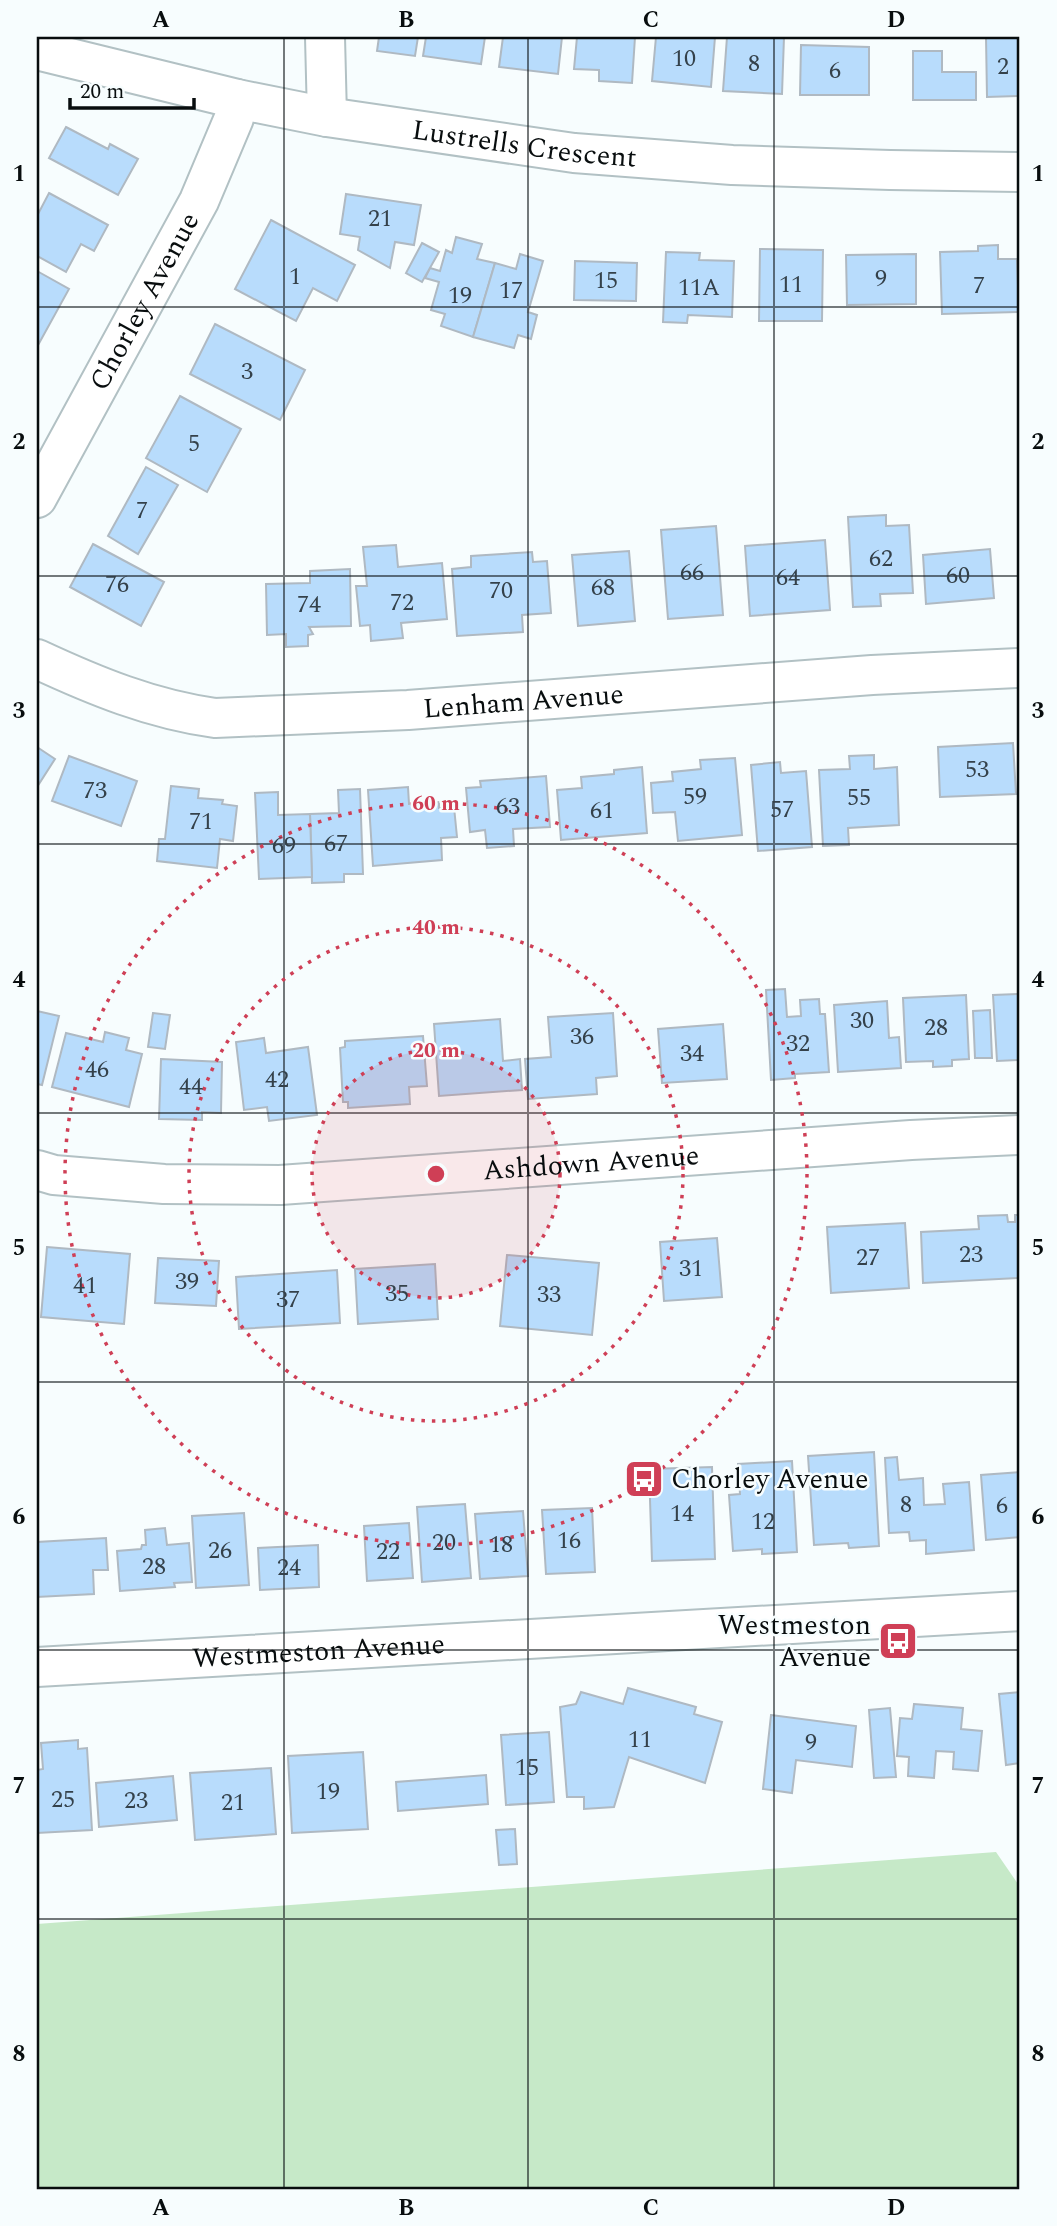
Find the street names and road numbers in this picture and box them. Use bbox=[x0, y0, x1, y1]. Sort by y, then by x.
street label: Lustrells Crescent bbox=[409, 108, 638, 179]
street label: Chorley Avenue bbox=[78, 204, 210, 398]
street label: Lenham Avenue bbox=[421, 672, 625, 730]
street label: Ashdown Avenue bbox=[481, 1134, 701, 1192]
street label: Westmeston Avenue bbox=[191, 1622, 446, 1680]

